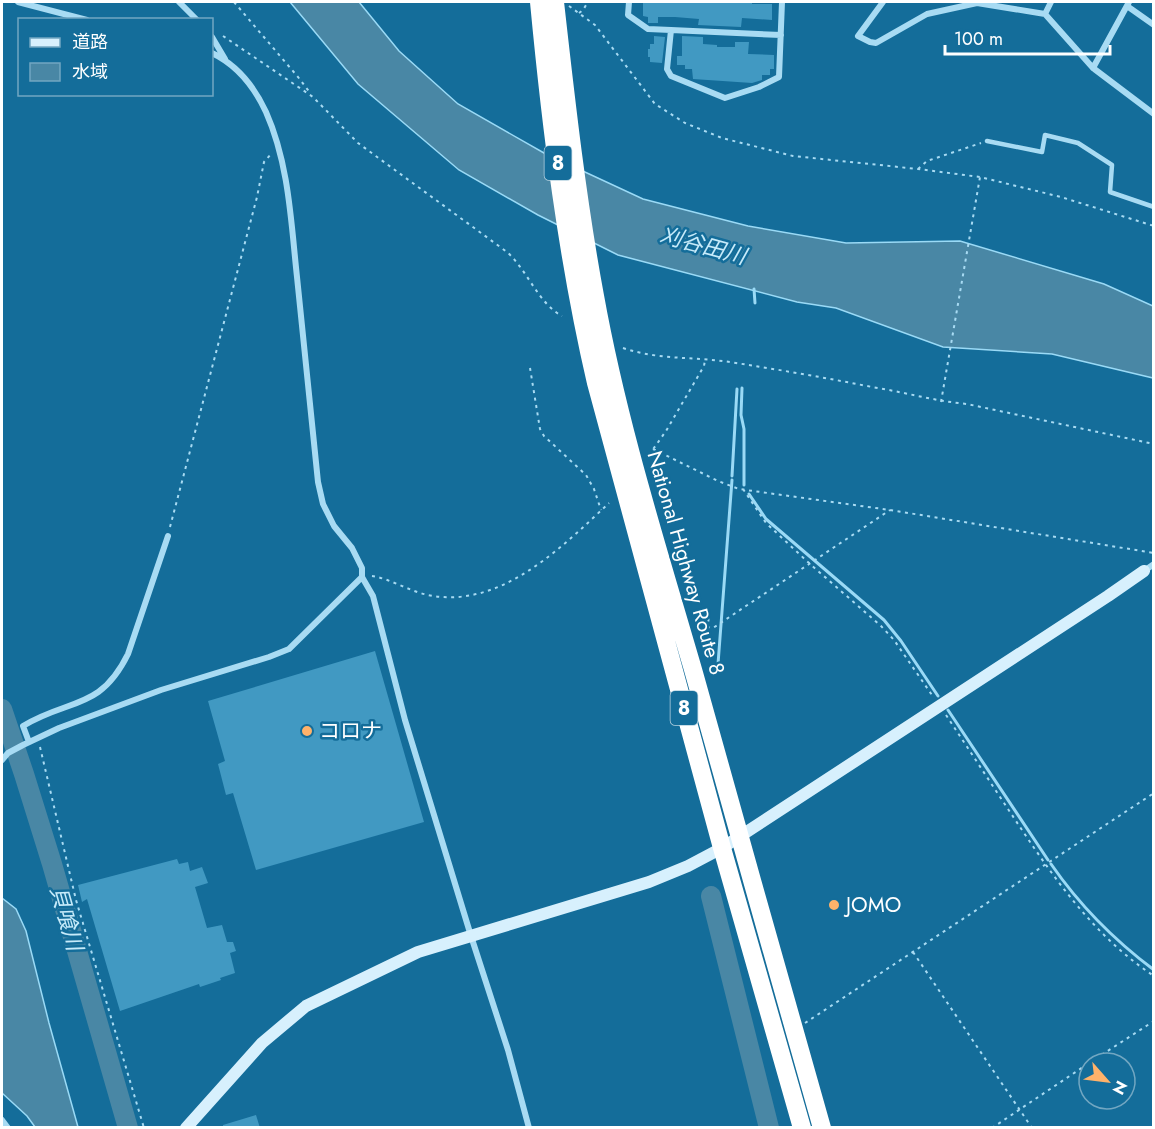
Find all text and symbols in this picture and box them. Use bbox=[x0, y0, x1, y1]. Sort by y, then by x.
legend bbox=[18, 18, 213, 96]
scale bar bbox=[945, 18, 1110, 56]
text: 100 m bbox=[954, 26, 1003, 52]
text: 道路 bbox=[72, 29, 108, 55]
text: 水域 bbox=[72, 59, 108, 85]
road number: 8 bbox=[544, 146, 572, 180]
water label: 刈谷田川 bbox=[656, 218, 752, 272]
street label: National Highway Route 8 bbox=[640, 448, 732, 678]
road number: 8 bbox=[670, 691, 698, 725]
place label: コロナ bbox=[319, 716, 382, 746]
marker: コロナ bbox=[300, 724, 314, 738]
water label: 貝喰川 bbox=[43, 882, 92, 956]
place label: JOMO bbox=[843, 890, 901, 920]
marker: JOMO bbox=[827, 898, 841, 912]
north arrow bbox=[1077, 1051, 1137, 1111]
text: N bbox=[1107, 1077, 1133, 1099]

